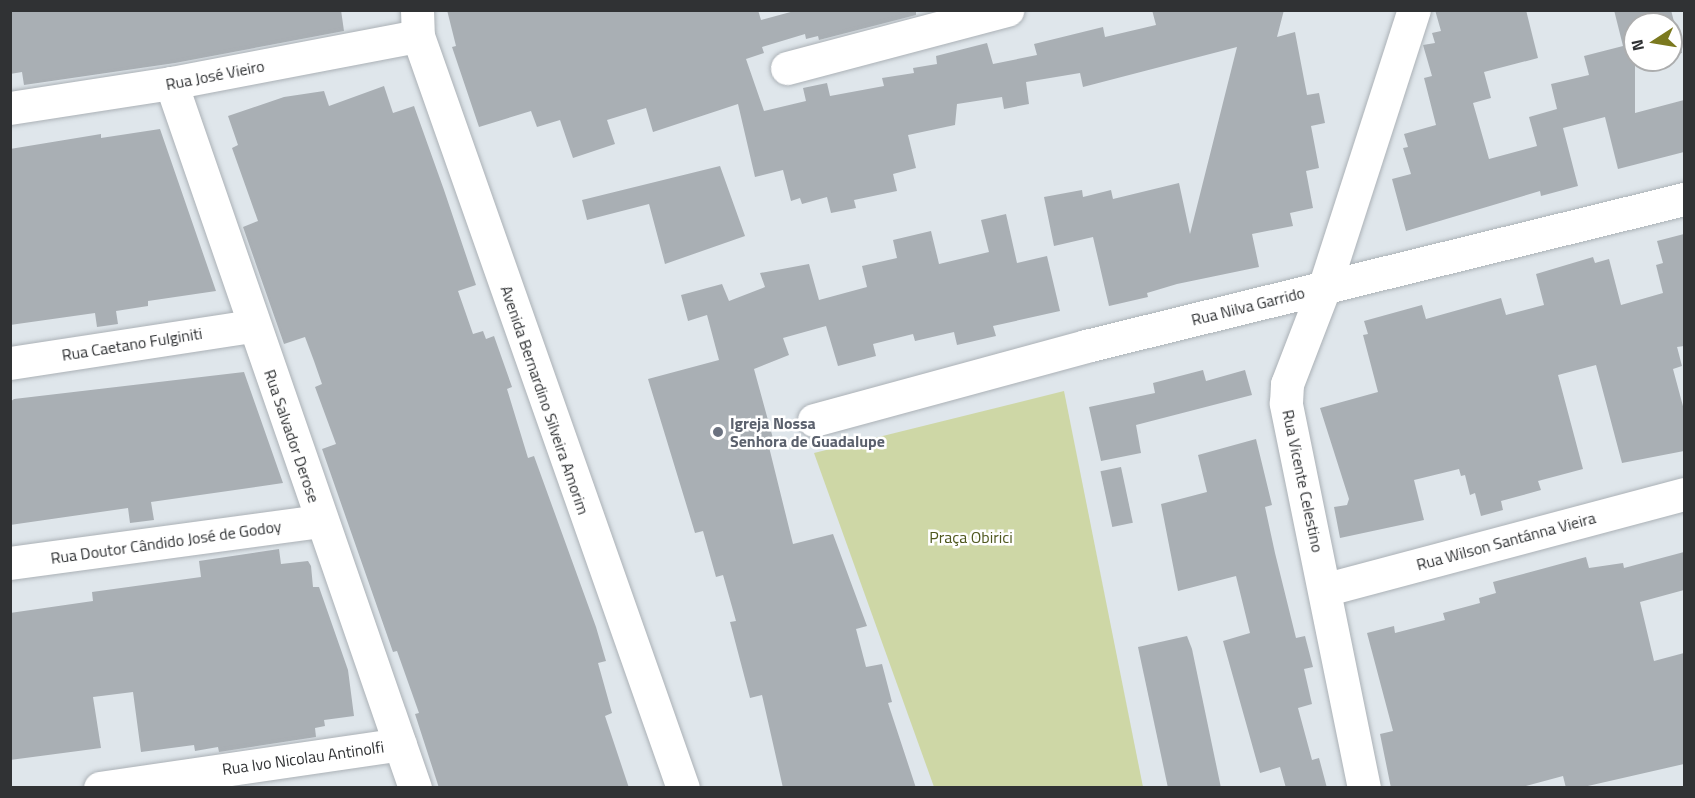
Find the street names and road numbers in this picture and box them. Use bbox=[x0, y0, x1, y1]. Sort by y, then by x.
street label: Rua José Vieiro bbox=[164, 56, 266, 94]
street label: Avenida Bernardino Silveira Amorim bbox=[497, 283, 593, 517]
street label: Rua Nilva Garrido bbox=[1189, 283, 1307, 329]
street label: Rua Caetano Fulginiti bbox=[60, 323, 204, 365]
street label: Rua Salvador Derose bbox=[260, 367, 324, 505]
street label: Rua Vicente Celestino bbox=[1278, 408, 1328, 554]
street label: Rua Wilson Santánna Vieira bbox=[1414, 508, 1598, 574]
street label: Rua Doutor Cândido José de Godoy bbox=[49, 516, 283, 568]
street label: Rua Ivo Nicolau Antinolfi bbox=[221, 737, 385, 779]

